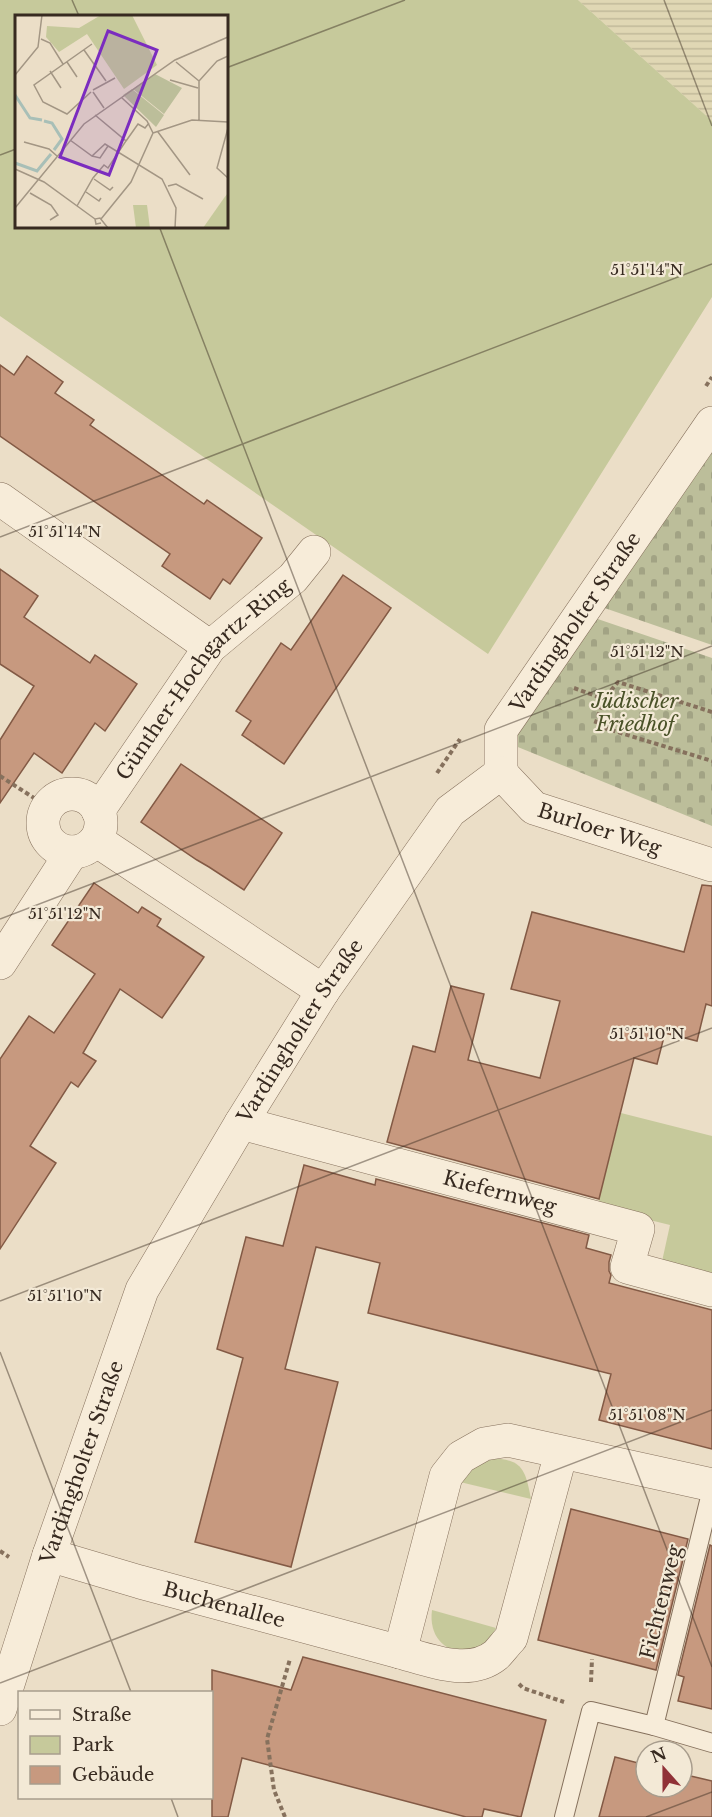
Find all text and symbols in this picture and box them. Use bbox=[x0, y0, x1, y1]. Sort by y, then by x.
inset map bbox=[15, 15, 228, 228]
text: 51°51'14"N bbox=[611, 260, 683, 279]
text: 51°51'14"N bbox=[29, 522, 101, 541]
street label: Vardingholter Straße bbox=[504, 527, 646, 718]
street label: Günther-Hochgartz-Ring bbox=[111, 572, 296, 785]
text: 51°51'12"N bbox=[610, 642, 684, 661]
park label: Jüdischer Friedhof bbox=[590, 689, 679, 736]
street label: Burloer Weg bbox=[535, 798, 666, 860]
text: 51°51'12"N bbox=[28, 904, 102, 923]
street label: Vardingholter Straße bbox=[232, 934, 368, 1128]
text: 51°51'10"N bbox=[610, 1024, 684, 1043]
street label: Kiefernweg bbox=[441, 1166, 560, 1219]
text: 51°51'10"N bbox=[28, 1286, 102, 1305]
street label: Vardingholter Straße bbox=[35, 1357, 128, 1568]
text: 51°51'08"N bbox=[608, 1405, 686, 1424]
street label: Fichtenweg bbox=[635, 1541, 687, 1662]
street label: Buchenallee bbox=[160, 1577, 288, 1633]
legend bbox=[18, 1691, 213, 1799]
text: Straße bbox=[72, 1704, 132, 1726]
text: Park bbox=[72, 1734, 114, 1756]
north arrow bbox=[634, 1739, 694, 1799]
text: N bbox=[648, 1743, 669, 1767]
text: Gebäude bbox=[72, 1764, 154, 1786]

